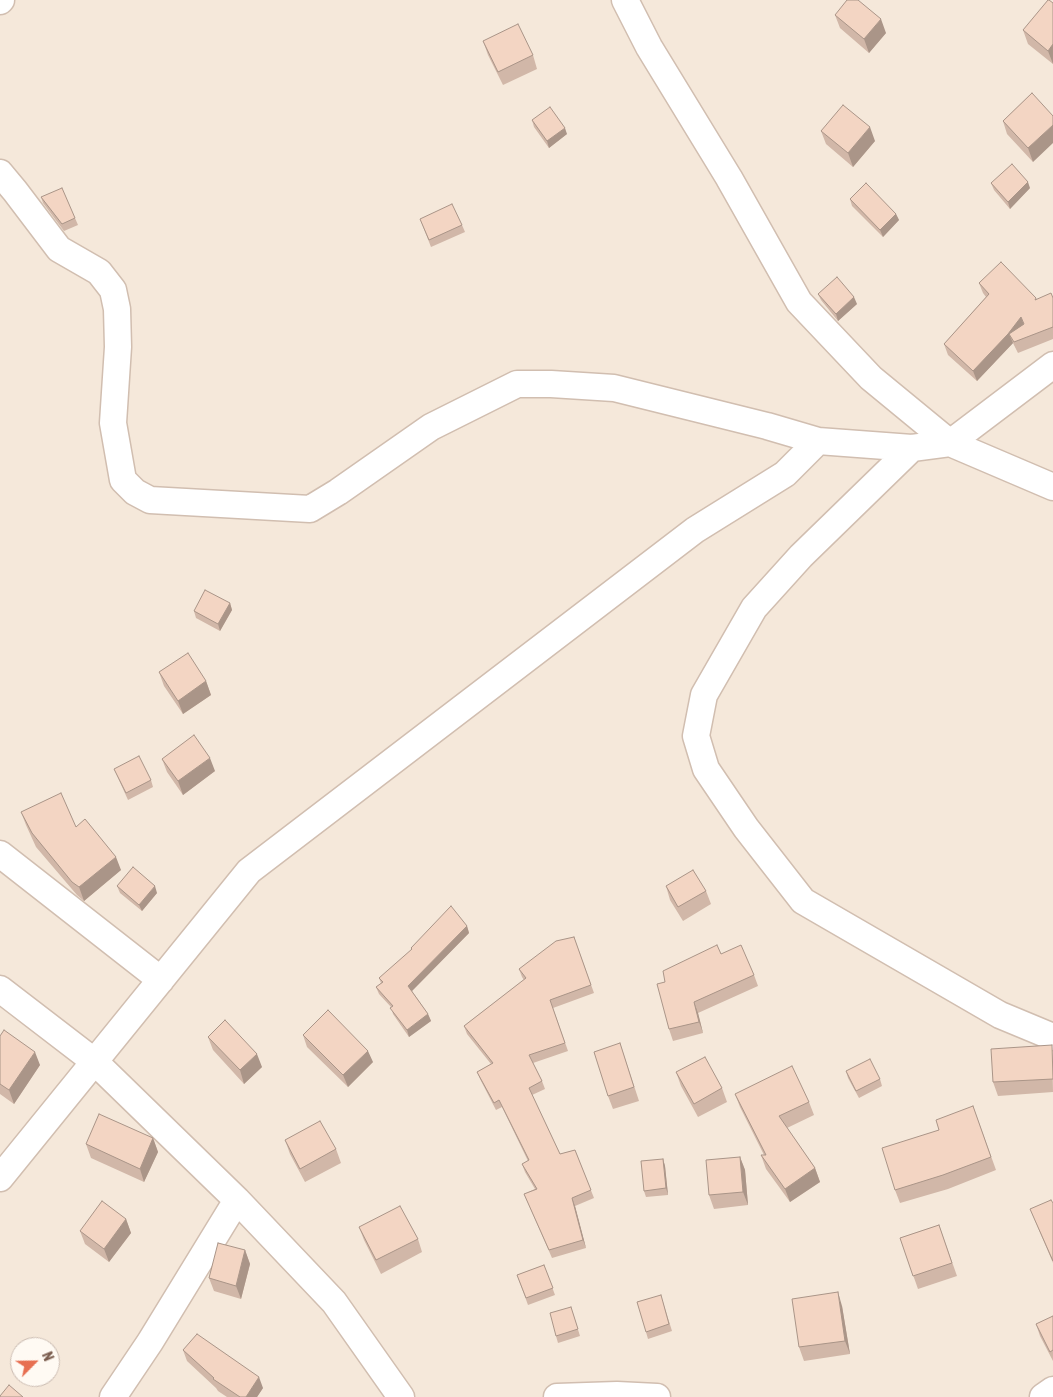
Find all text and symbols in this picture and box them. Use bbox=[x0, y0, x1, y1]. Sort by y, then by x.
north arrow bbox=[10, 1337, 60, 1387]
text: N bbox=[39, 1350, 57, 1363]

